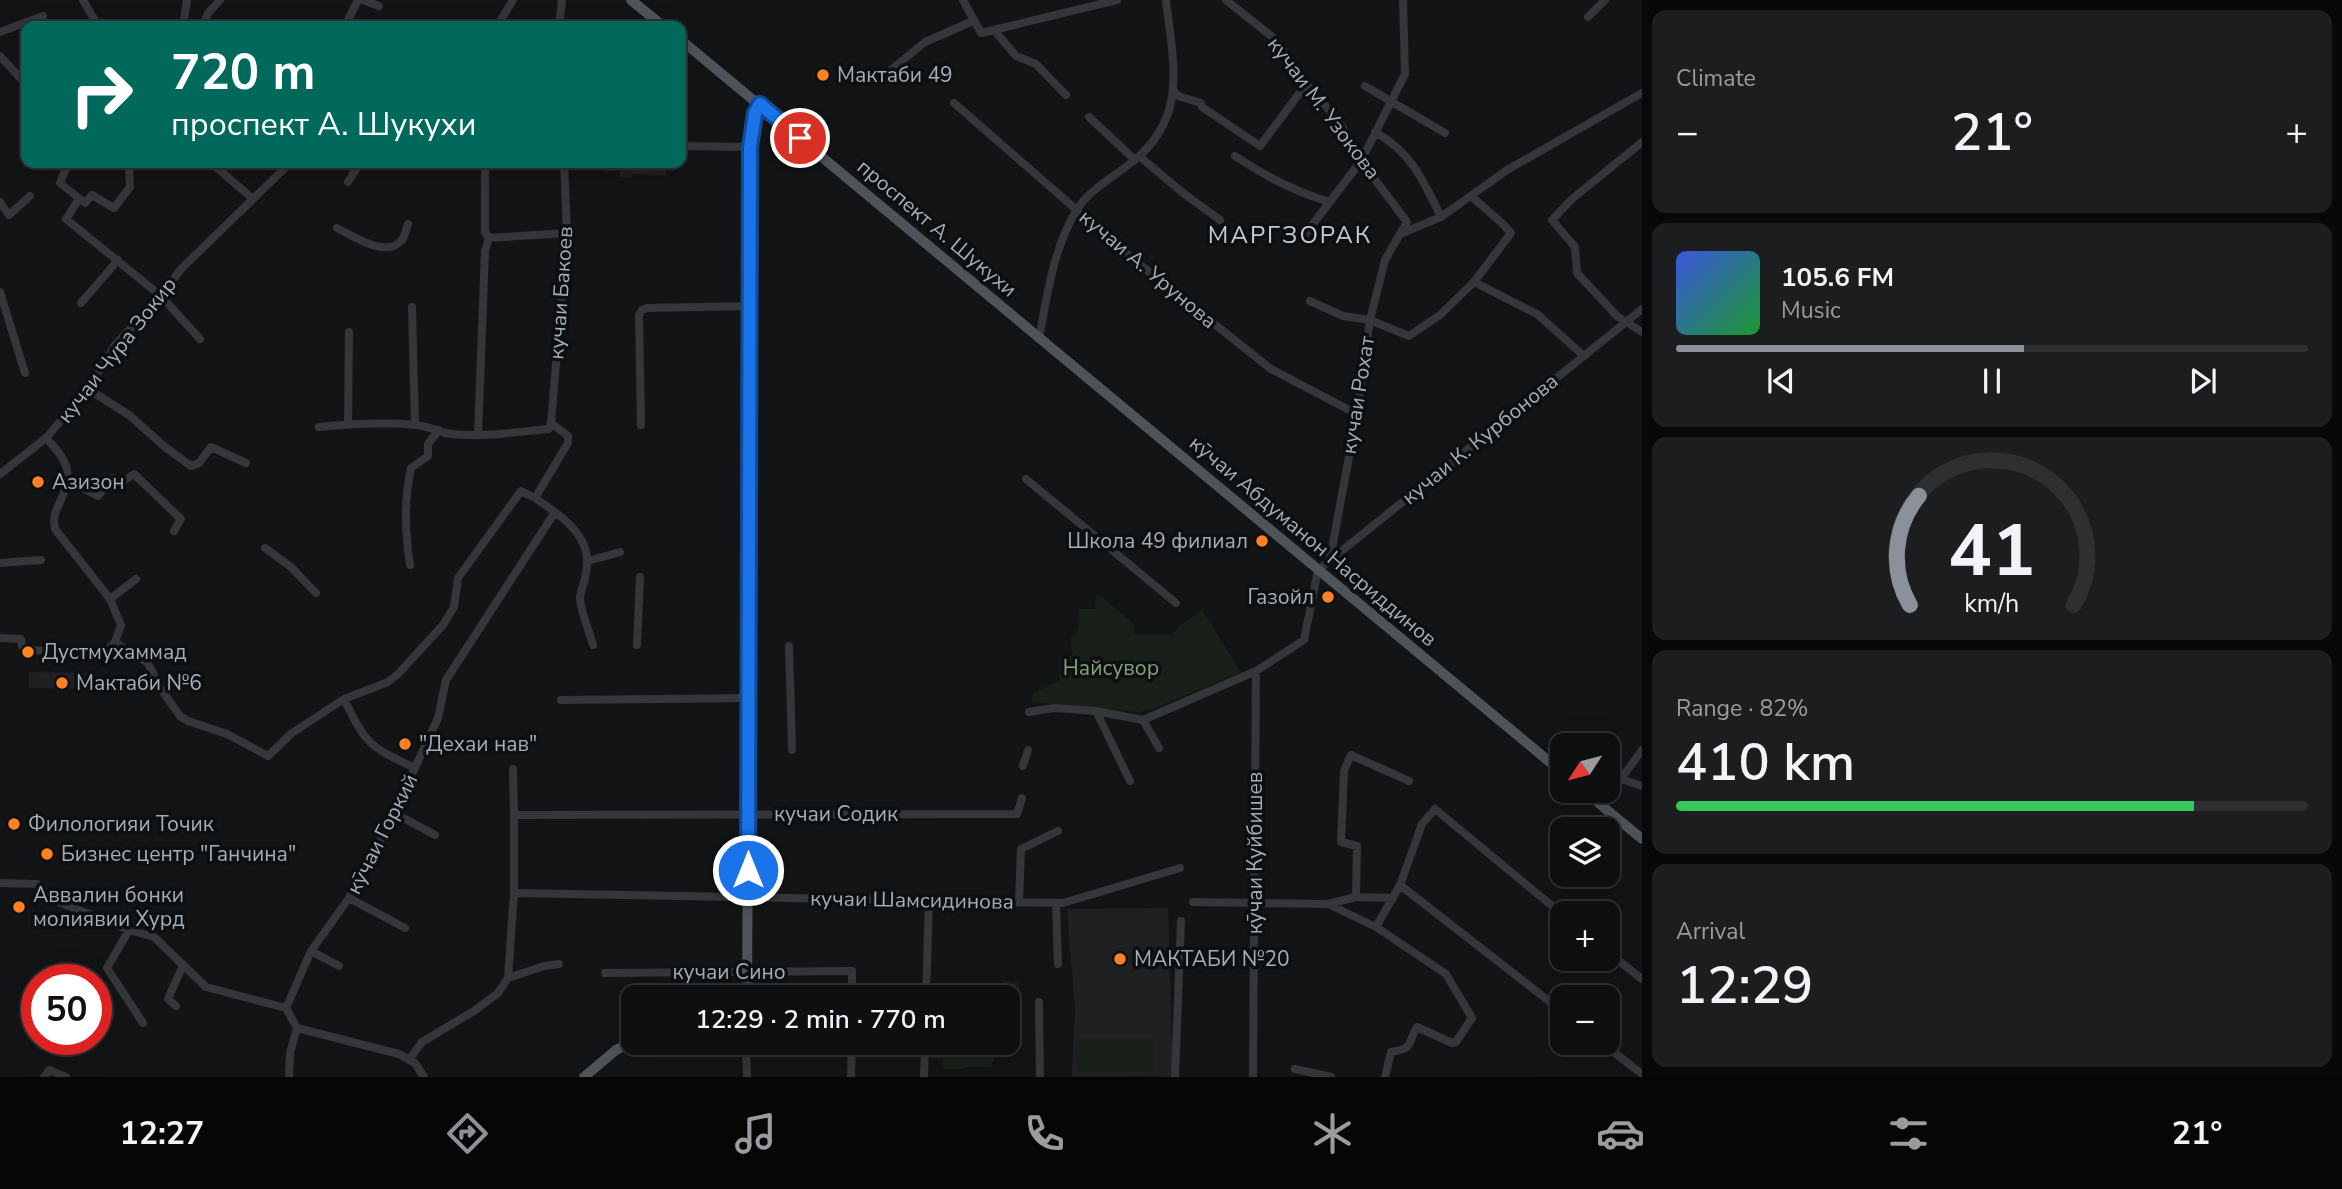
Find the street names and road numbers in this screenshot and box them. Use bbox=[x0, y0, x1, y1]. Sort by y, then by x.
street label: кучаи М. Узокова bbox=[1261, 31, 1387, 185]
street label: проспект А. Шукухи bbox=[851, 153, 1023, 303]
street label: кучаи А. Урунова bbox=[1073, 203, 1223, 335]
street label: кучаи Бакоев bbox=[542, 225, 580, 361]
street label: кучаи Чура Зокир bbox=[51, 271, 183, 429]
street label: кучаи Рохат bbox=[1335, 333, 1381, 456]
street label: кучаи К. Курбонова bbox=[1396, 367, 1564, 511]
street label: кӯчаи Абдуманон Насриддинов bbox=[1183, 429, 1443, 653]
street label: кӯчаи Горкий bbox=[340, 769, 424, 899]
street label: кӯчаи Куйбишев bbox=[1241, 772, 1269, 934]
street label: кучаи Содик bbox=[774, 800, 899, 828]
street label: кучаи Шамсидинова bbox=[810, 884, 1014, 916]
street label: кучаи Сино bbox=[672, 958, 786, 986]

